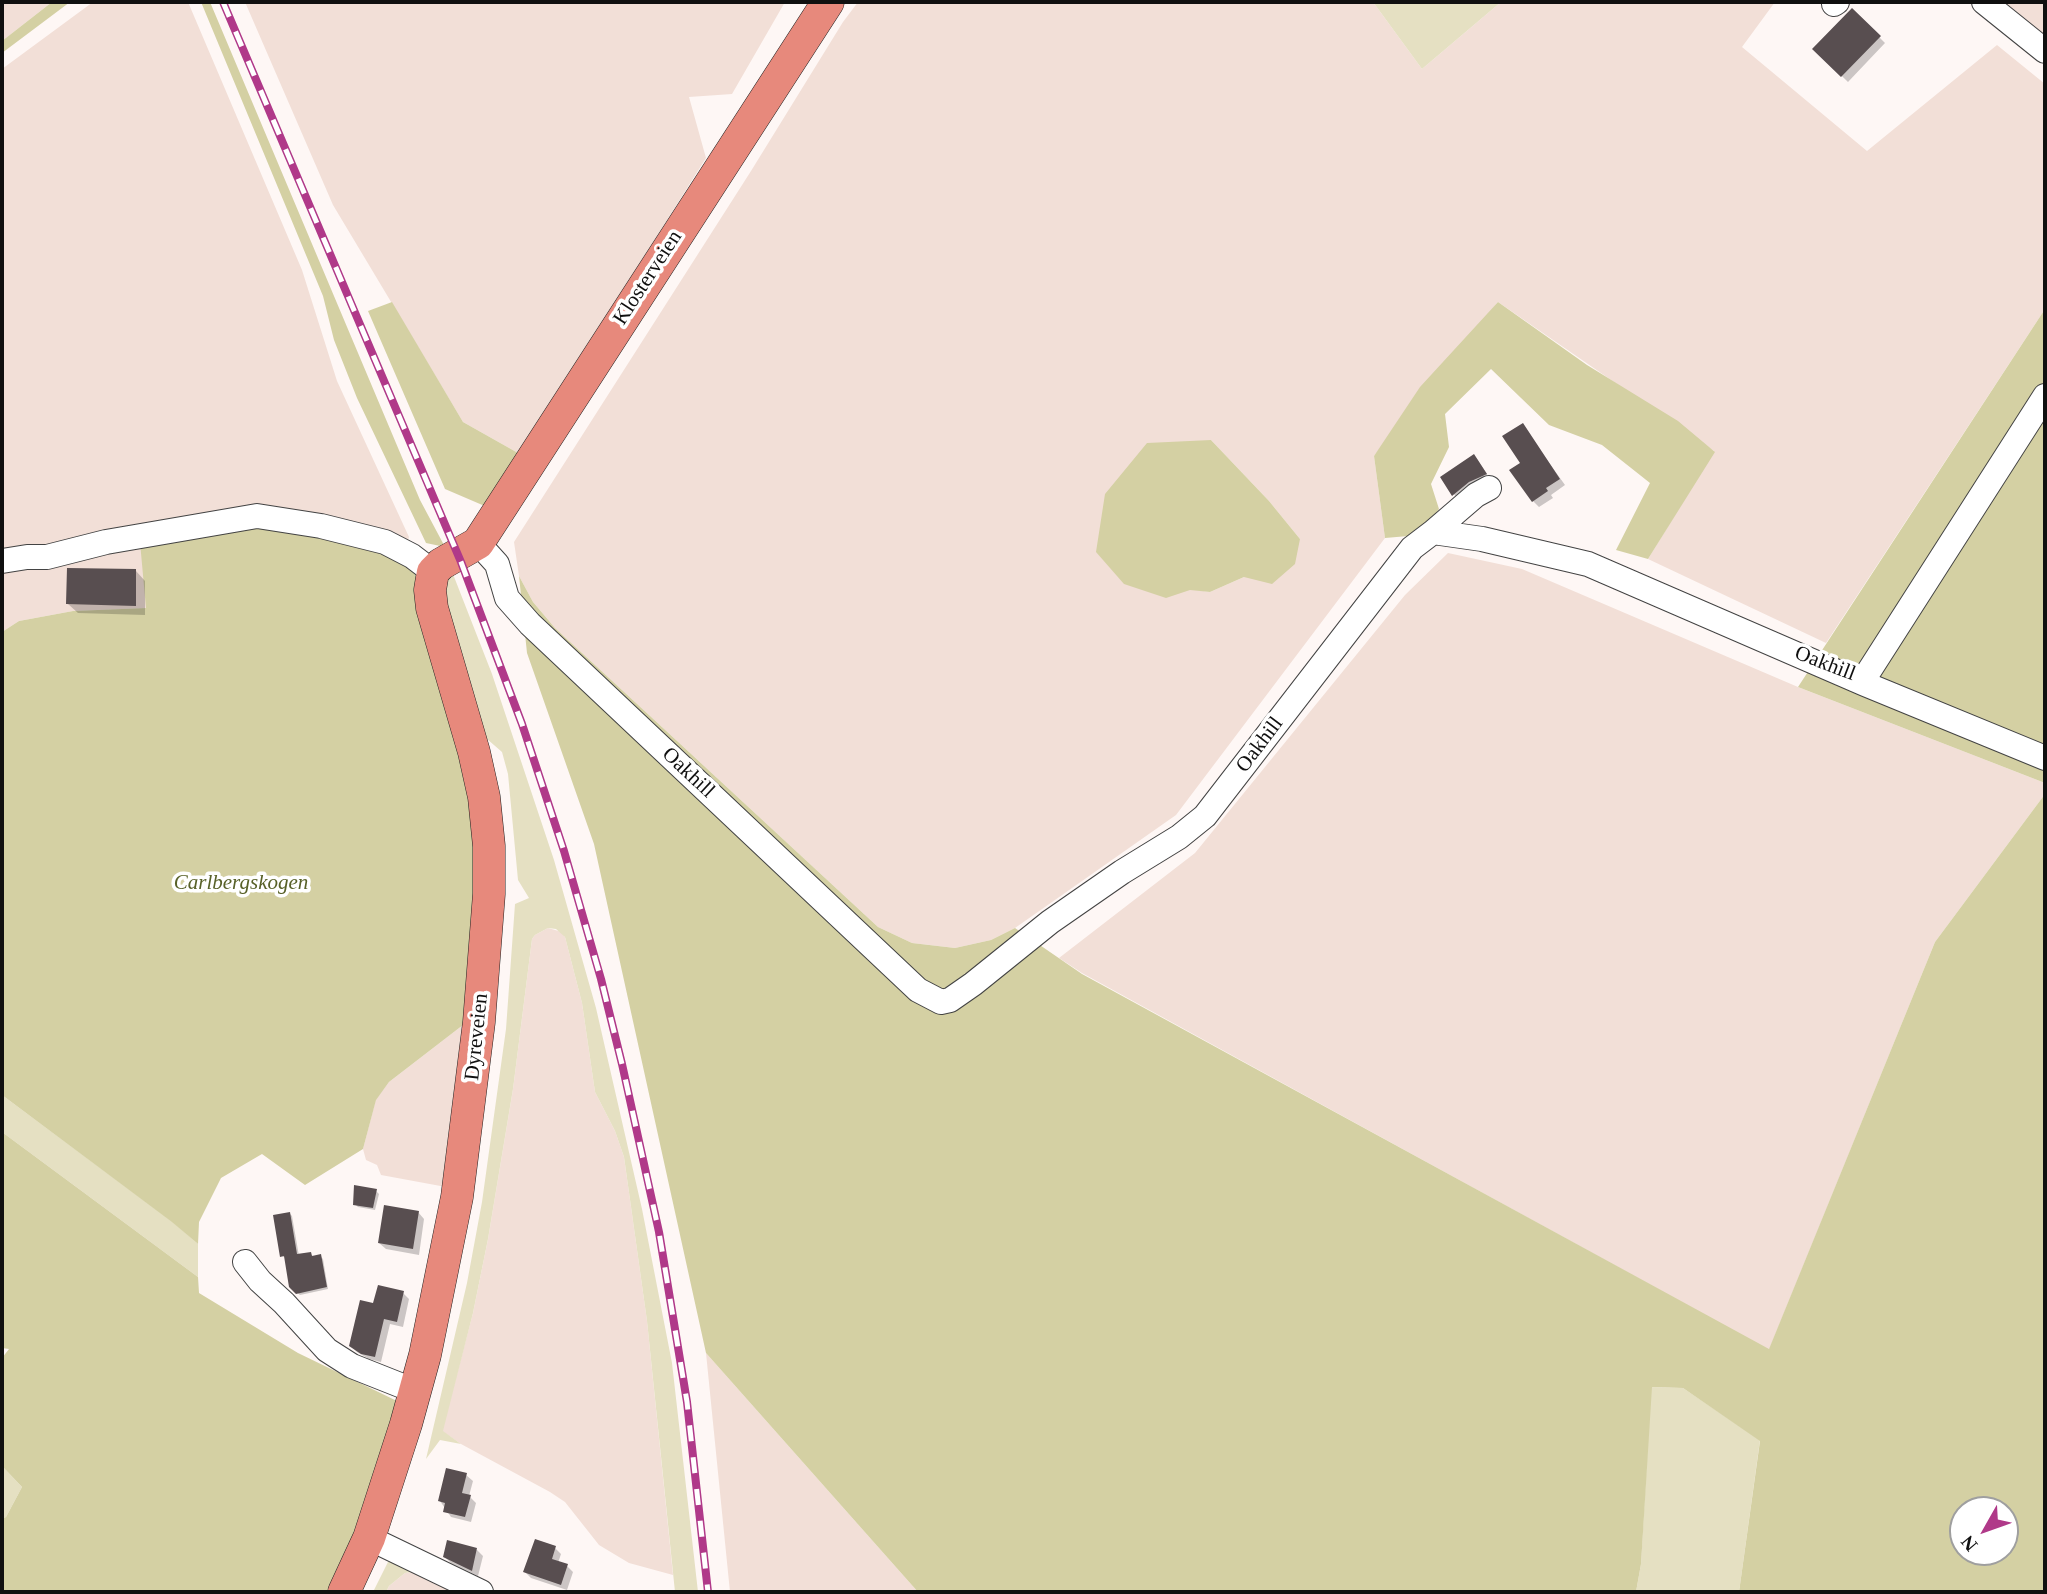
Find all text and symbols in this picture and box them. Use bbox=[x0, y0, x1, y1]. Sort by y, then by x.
street label: Klosterveien bbox=[608, 226, 688, 330]
street label: Oakhill bbox=[1791, 641, 1859, 687]
street label: Oakhill bbox=[1231, 712, 1289, 778]
street label: Oakhill bbox=[656, 742, 720, 804]
park label: Carlbergskogen bbox=[174, 870, 308, 896]
street label: Dyreveien bbox=[460, 992, 494, 1082]
north arrow bbox=[1949, 1496, 2019, 1566]
text: N bbox=[1957, 1532, 1982, 1556]

